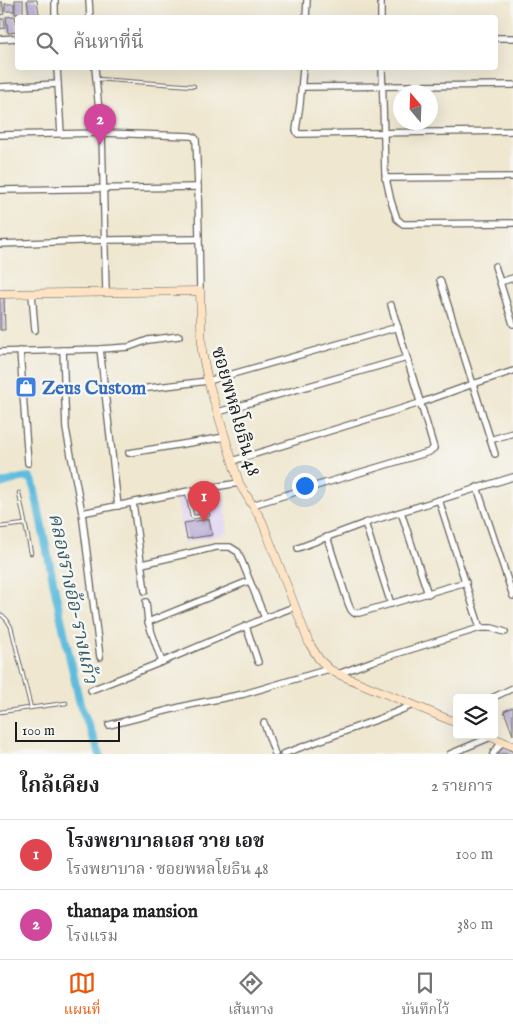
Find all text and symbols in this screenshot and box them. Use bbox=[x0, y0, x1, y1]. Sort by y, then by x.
search box bbox=[15, 15, 498, 70]
icon: search bbox=[33, 29, 61, 57]
text: ค้นหาที่นี่ bbox=[73, 31, 144, 55]
north arrow bbox=[393, 85, 438, 130]
pin: 2 bbox=[84, 104, 116, 145]
street label: ซอยพหลโยธิน 48 bbox=[205, 343, 269, 479]
shop icon: Zeus Custom bbox=[14, 375, 38, 399]
place label: Zeus Custom bbox=[42, 377, 147, 401]
your location bbox=[292, 473, 318, 499]
pin: 1 bbox=[188, 481, 220, 522]
water label: คลองรางอ้อ-รางแก้ว bbox=[42, 511, 103, 686]
map controls bbox=[453, 694, 498, 739]
button: layers bbox=[453, 694, 498, 739]
scale bar bbox=[15, 719, 120, 742]
text: 100 m bbox=[22, 722, 55, 740]
text: ใกล้เคียง bbox=[20, 773, 100, 800]
text: 2 รายการ bbox=[431, 777, 493, 797]
text: โรงพยาบาลเอส วาย เอช bbox=[67, 830, 265, 854]
text: 1 bbox=[33, 845, 39, 865]
text: 100 m bbox=[456, 845, 493, 865]
text: โรงพยาบาล · ซอยพหลโยธิน 48 bbox=[67, 860, 269, 880]
text: thanapa mansion bbox=[67, 900, 198, 924]
text: 2 bbox=[32, 915, 40, 935]
text: 380 m bbox=[457, 915, 493, 935]
text: โรงแรม bbox=[67, 927, 118, 947]
tab: แผนที่ bbox=[64, 969, 101, 1021]
tab: เส้นทาง bbox=[228, 969, 274, 1021]
tab: บันทึกไว้ bbox=[401, 969, 449, 1021]

